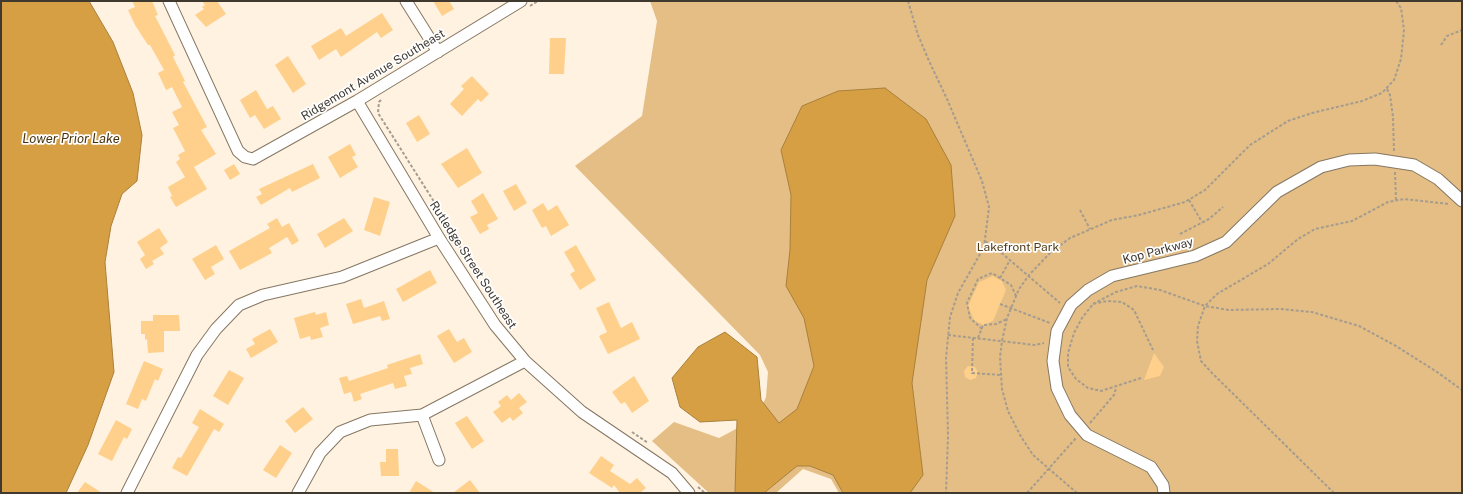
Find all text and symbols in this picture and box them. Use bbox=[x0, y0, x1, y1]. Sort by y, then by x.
street label: Ridgemont Avenue Southeast bbox=[299, 26, 447, 124]
water label: Lower Prior Lake bbox=[22, 131, 120, 147]
street label: Rutledge Street Southeast bbox=[426, 199, 520, 331]
street label: Kop Parkway bbox=[1121, 235, 1195, 267]
park label: Lakefront Park bbox=[977, 240, 1059, 254]

